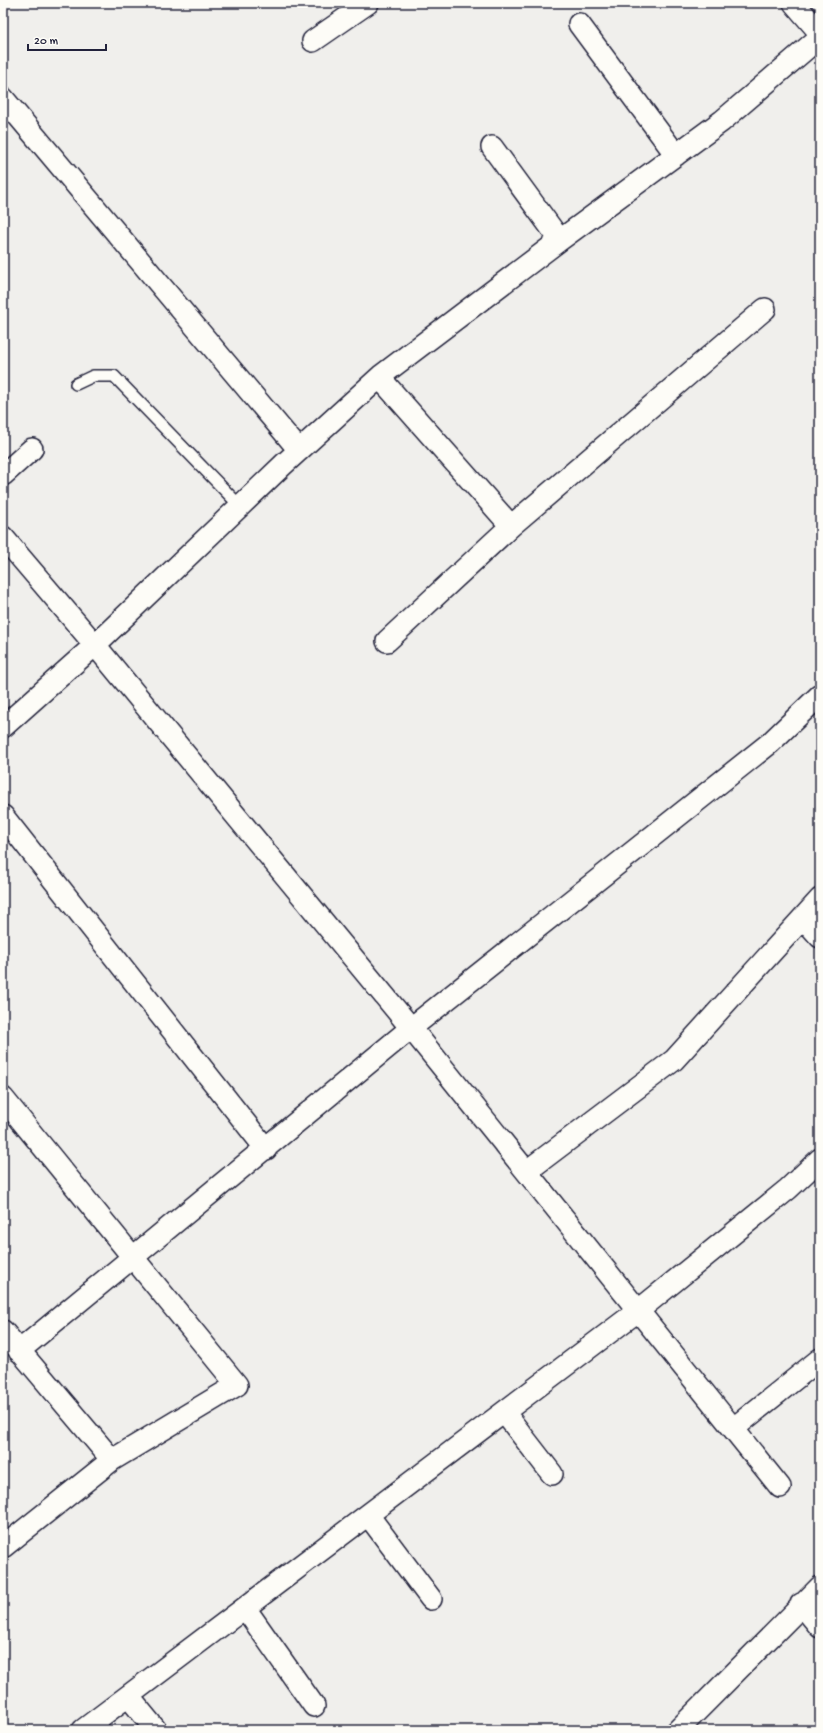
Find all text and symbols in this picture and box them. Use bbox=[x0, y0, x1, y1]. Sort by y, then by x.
scale bar bbox=[28, 26, 106, 52]
text: 20 m bbox=[34, 35, 59, 49]

